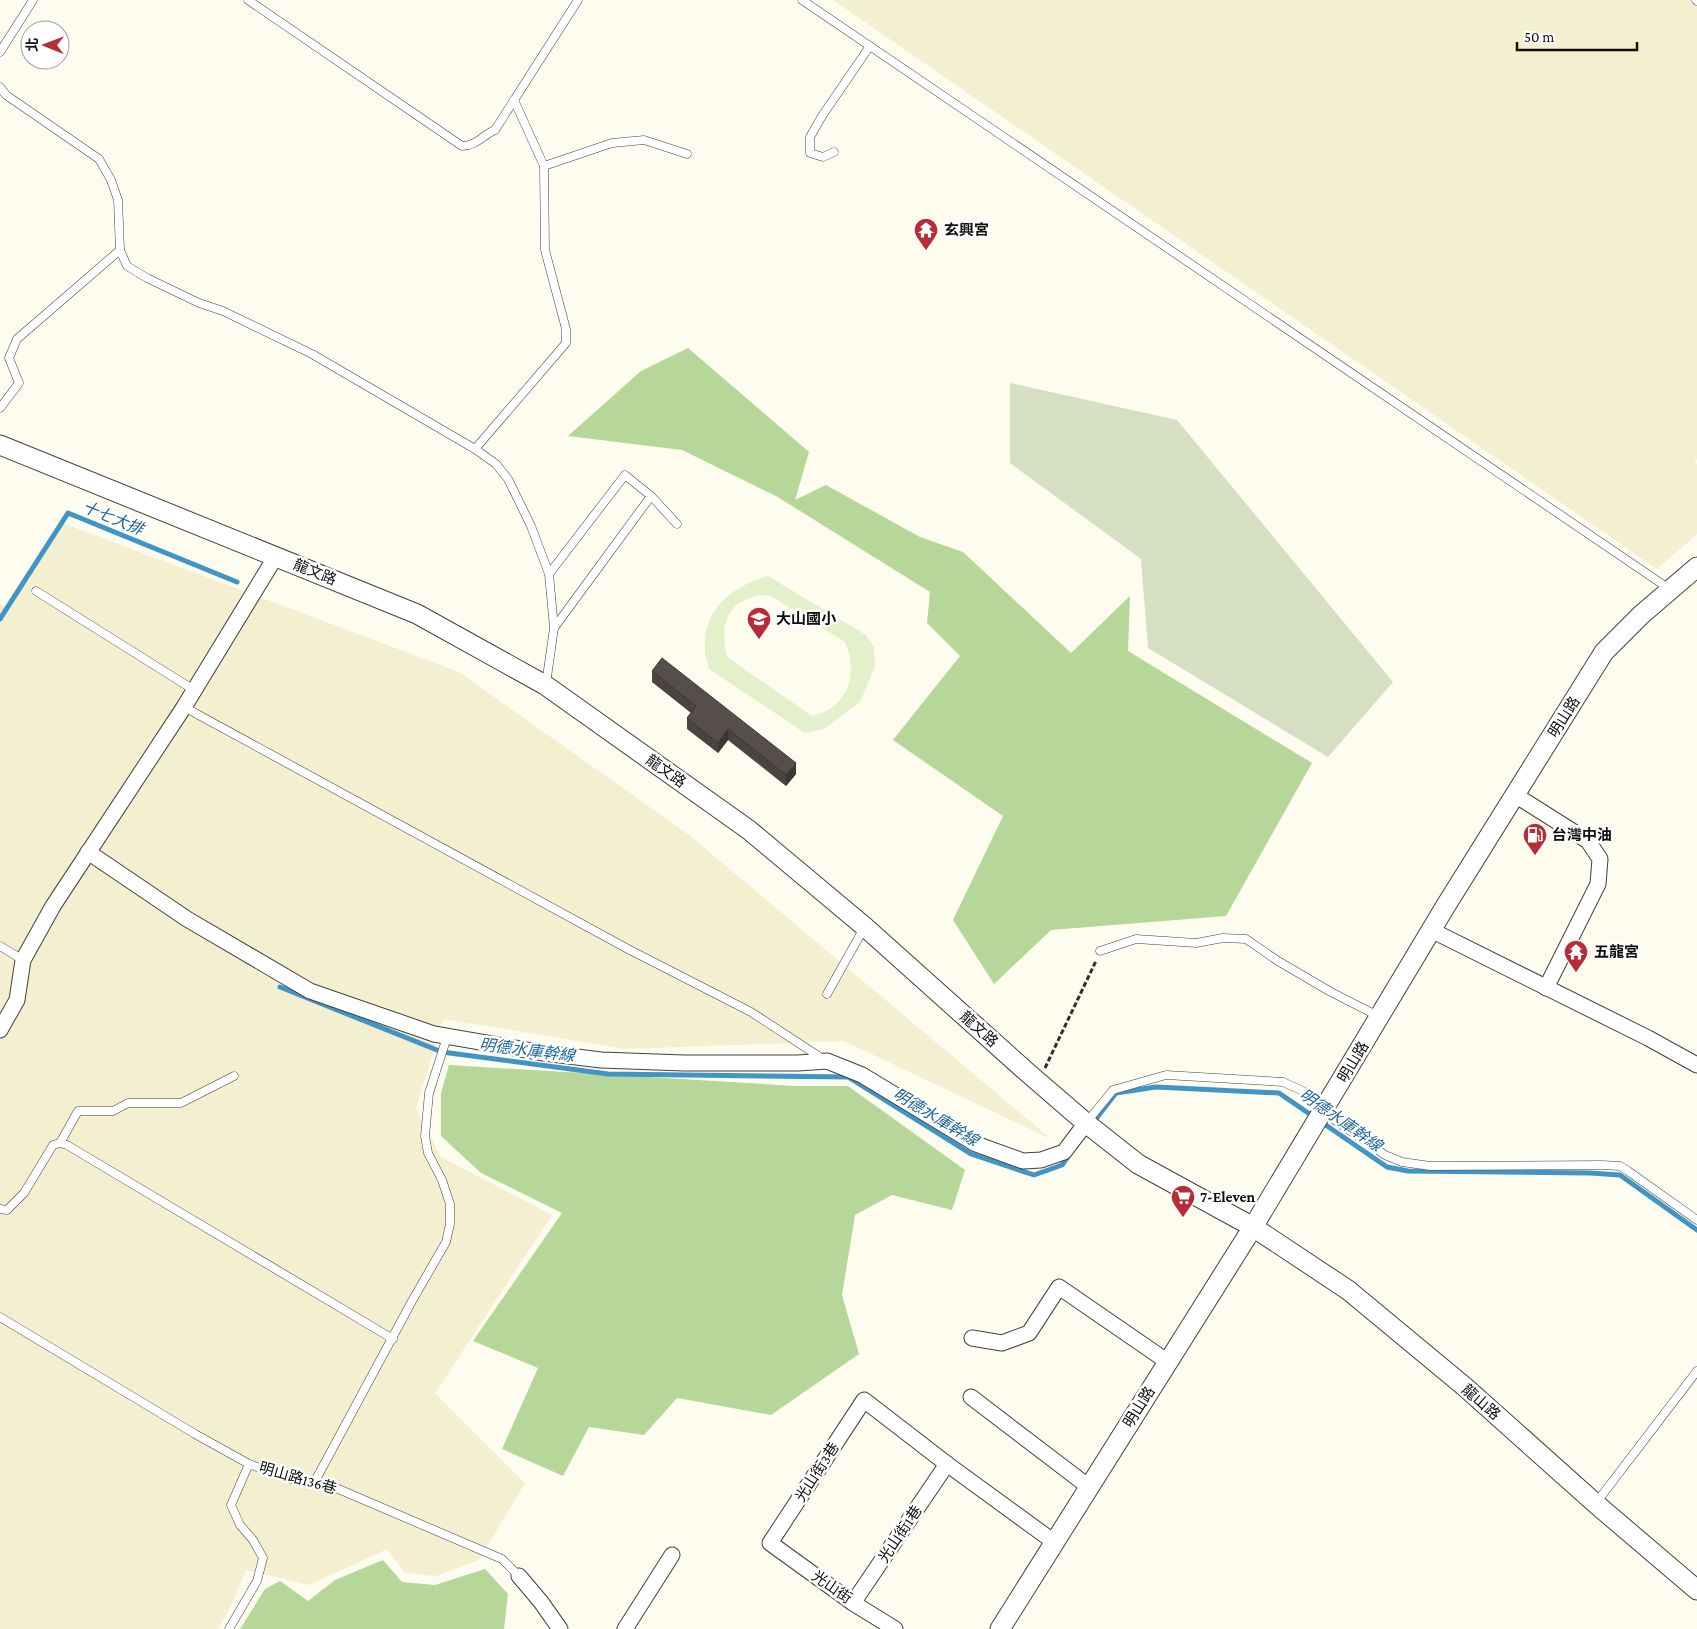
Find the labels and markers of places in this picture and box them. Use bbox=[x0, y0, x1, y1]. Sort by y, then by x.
temple icon: 玄興宮 bbox=[913, 217, 939, 251]
place label: 玄興宮 bbox=[944, 222, 989, 238]
school or university icon: 大山國小 bbox=[746, 606, 772, 640]
place label: 大山國小 bbox=[776, 611, 837, 627]
fuel station icon: 台灣中油 bbox=[1522, 822, 1548, 856]
place label: 台灣中油 bbox=[1552, 826, 1612, 843]
temple icon: 五龍宮 bbox=[1563, 939, 1589, 973]
place label: 五龍宮 bbox=[1594, 943, 1639, 960]
supermarket icon: 7-Eleven bbox=[1170, 1184, 1196, 1218]
place label: 7-Eleven bbox=[1200, 1189, 1256, 1205]

